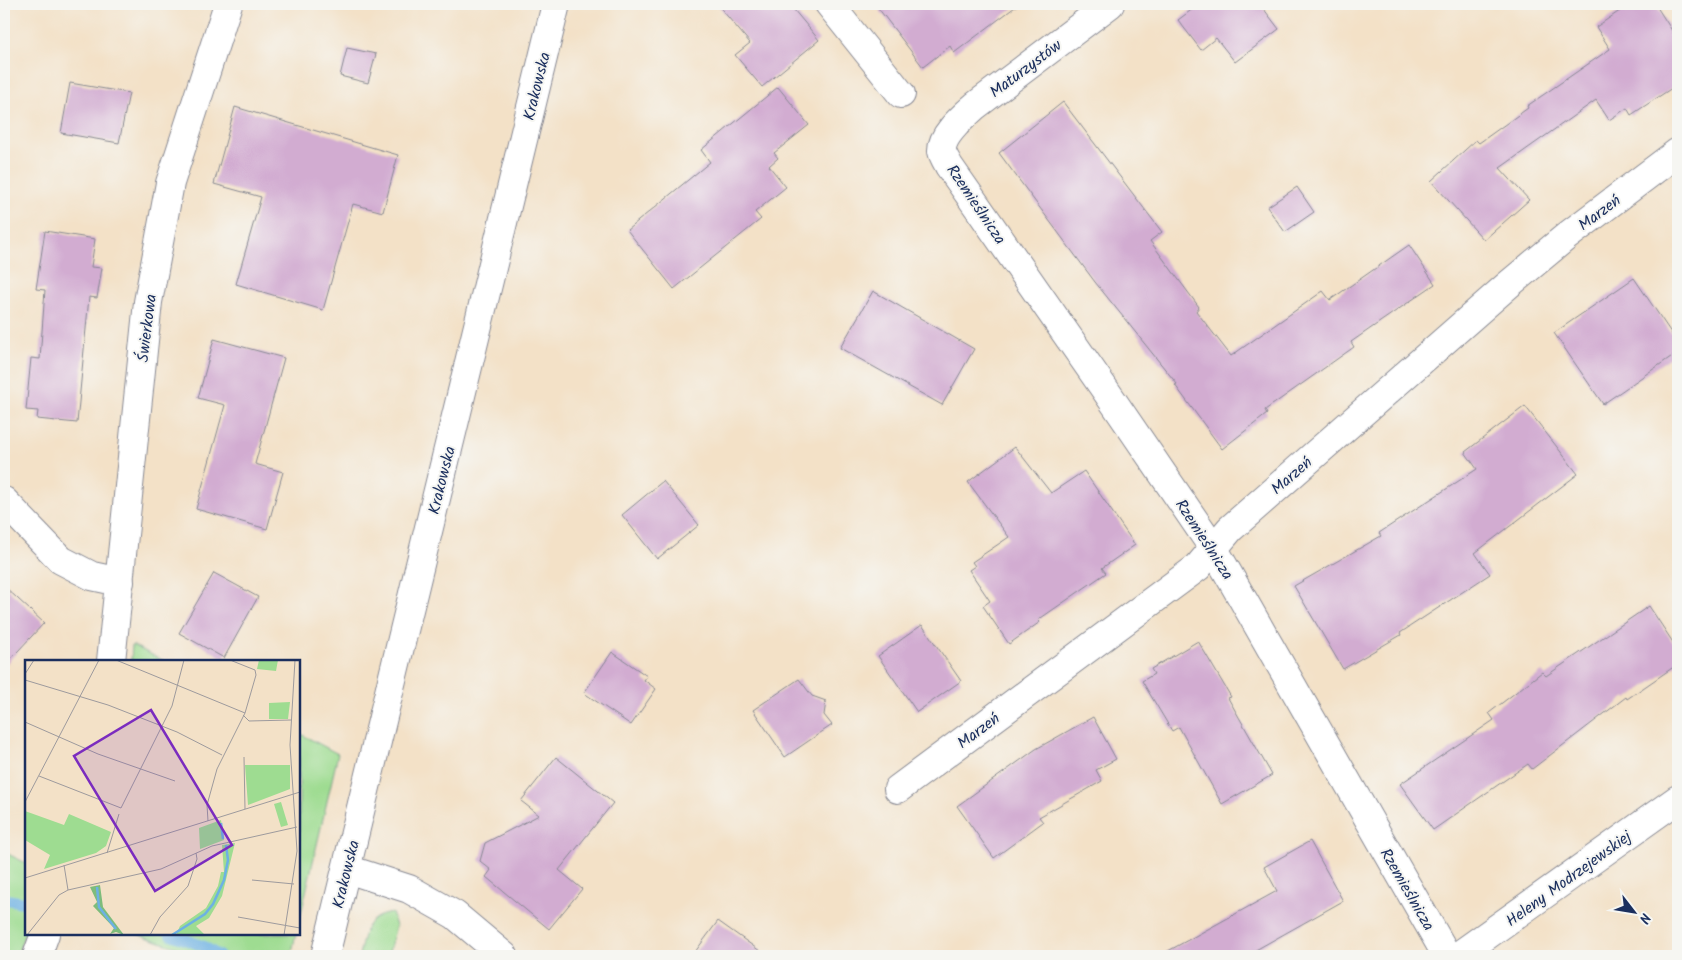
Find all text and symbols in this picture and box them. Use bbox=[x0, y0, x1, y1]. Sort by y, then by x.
street label: Maturzystów bbox=[984, 34, 1067, 105]
street label: Krakowska bbox=[517, 50, 558, 123]
street label: Rzemieślnicza bbox=[940, 160, 1012, 250]
street label: Marzeń bbox=[1573, 189, 1627, 238]
street label: Świerkowa bbox=[131, 293, 164, 364]
street label: Krakowska bbox=[422, 444, 463, 517]
street label: Marzeń bbox=[1266, 451, 1318, 501]
street label: Rzemieślnicza bbox=[1168, 494, 1239, 585]
inset map bbox=[25, 660, 300, 935]
street label: Marzeń bbox=[952, 707, 1006, 756]
street label: Heleny Modrzejewskiej bbox=[1501, 824, 1638, 934]
street label: Krakowska bbox=[326, 838, 367, 911]
street label: Rzemieślnicza bbox=[1373, 844, 1441, 936]
north arrow bbox=[1610, 888, 1660, 938]
text: N bbox=[1632, 909, 1656, 928]

